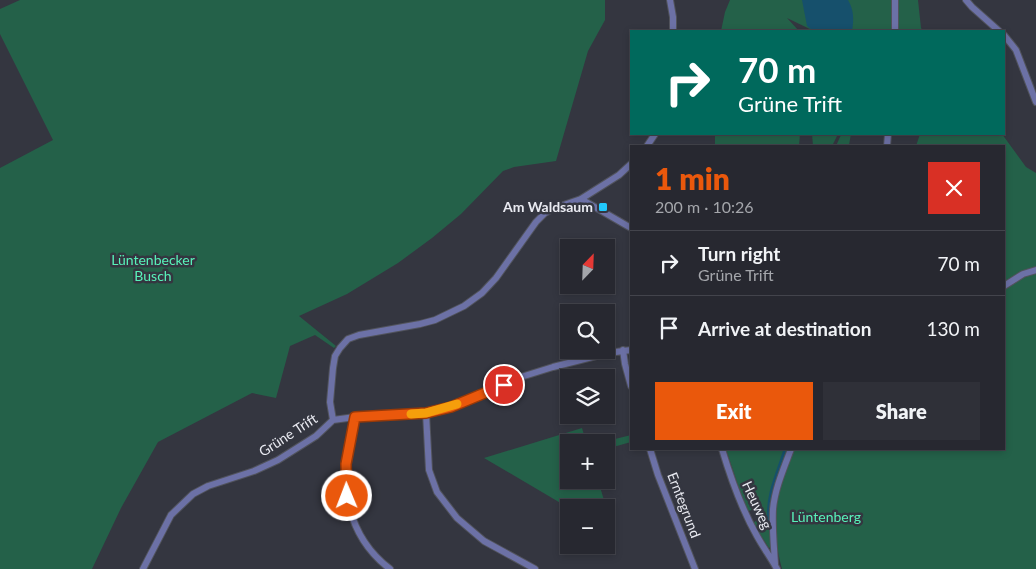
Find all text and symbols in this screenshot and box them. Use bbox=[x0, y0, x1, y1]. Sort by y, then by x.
text: 70 m bbox=[738, 48, 816, 90]
icon: right bbox=[655, 50, 720, 115]
text: Grüne Trift bbox=[738, 90, 842, 117]
text: 1 min bbox=[655, 160, 730, 196]
button: close bbox=[928, 162, 980, 214]
text: 200 m · 10:26 bbox=[655, 197, 754, 216]
place label: Am Waldsaum bbox=[502, 198, 593, 215]
marker: Am Waldsaum bbox=[597, 201, 609, 213]
north arrow bbox=[560, 239, 615, 294]
map controls bbox=[560, 239, 615, 554]
text: Turn right bbox=[698, 242, 780, 265]
icon: right bbox=[655, 249, 683, 277]
park label: Lüntenbecker Busch bbox=[111, 251, 195, 284]
text: 70 m bbox=[937, 252, 980, 275]
text: Grüne Trift bbox=[698, 265, 774, 284]
button: search bbox=[560, 304, 615, 359]
icon: arrive bbox=[655, 314, 683, 342]
text: Arrive at destination bbox=[698, 317, 871, 340]
text: 130 m bbox=[926, 317, 980, 340]
pin bbox=[483, 364, 525, 406]
button: layers bbox=[560, 369, 615, 424]
icon: arrive bbox=[490, 371, 518, 399]
button: Exit bbox=[655, 382, 813, 440]
button: Share bbox=[823, 382, 980, 440]
street label: Grüne Trift bbox=[255, 409, 320, 460]
button: + bbox=[560, 434, 615, 489]
position arrow bbox=[320, 469, 372, 521]
street label: Erntegrund bbox=[664, 470, 705, 540]
street label: Heuweg bbox=[739, 478, 776, 532]
button: − bbox=[560, 499, 615, 554]
park label: Lüntenberg bbox=[791, 508, 861, 525]

